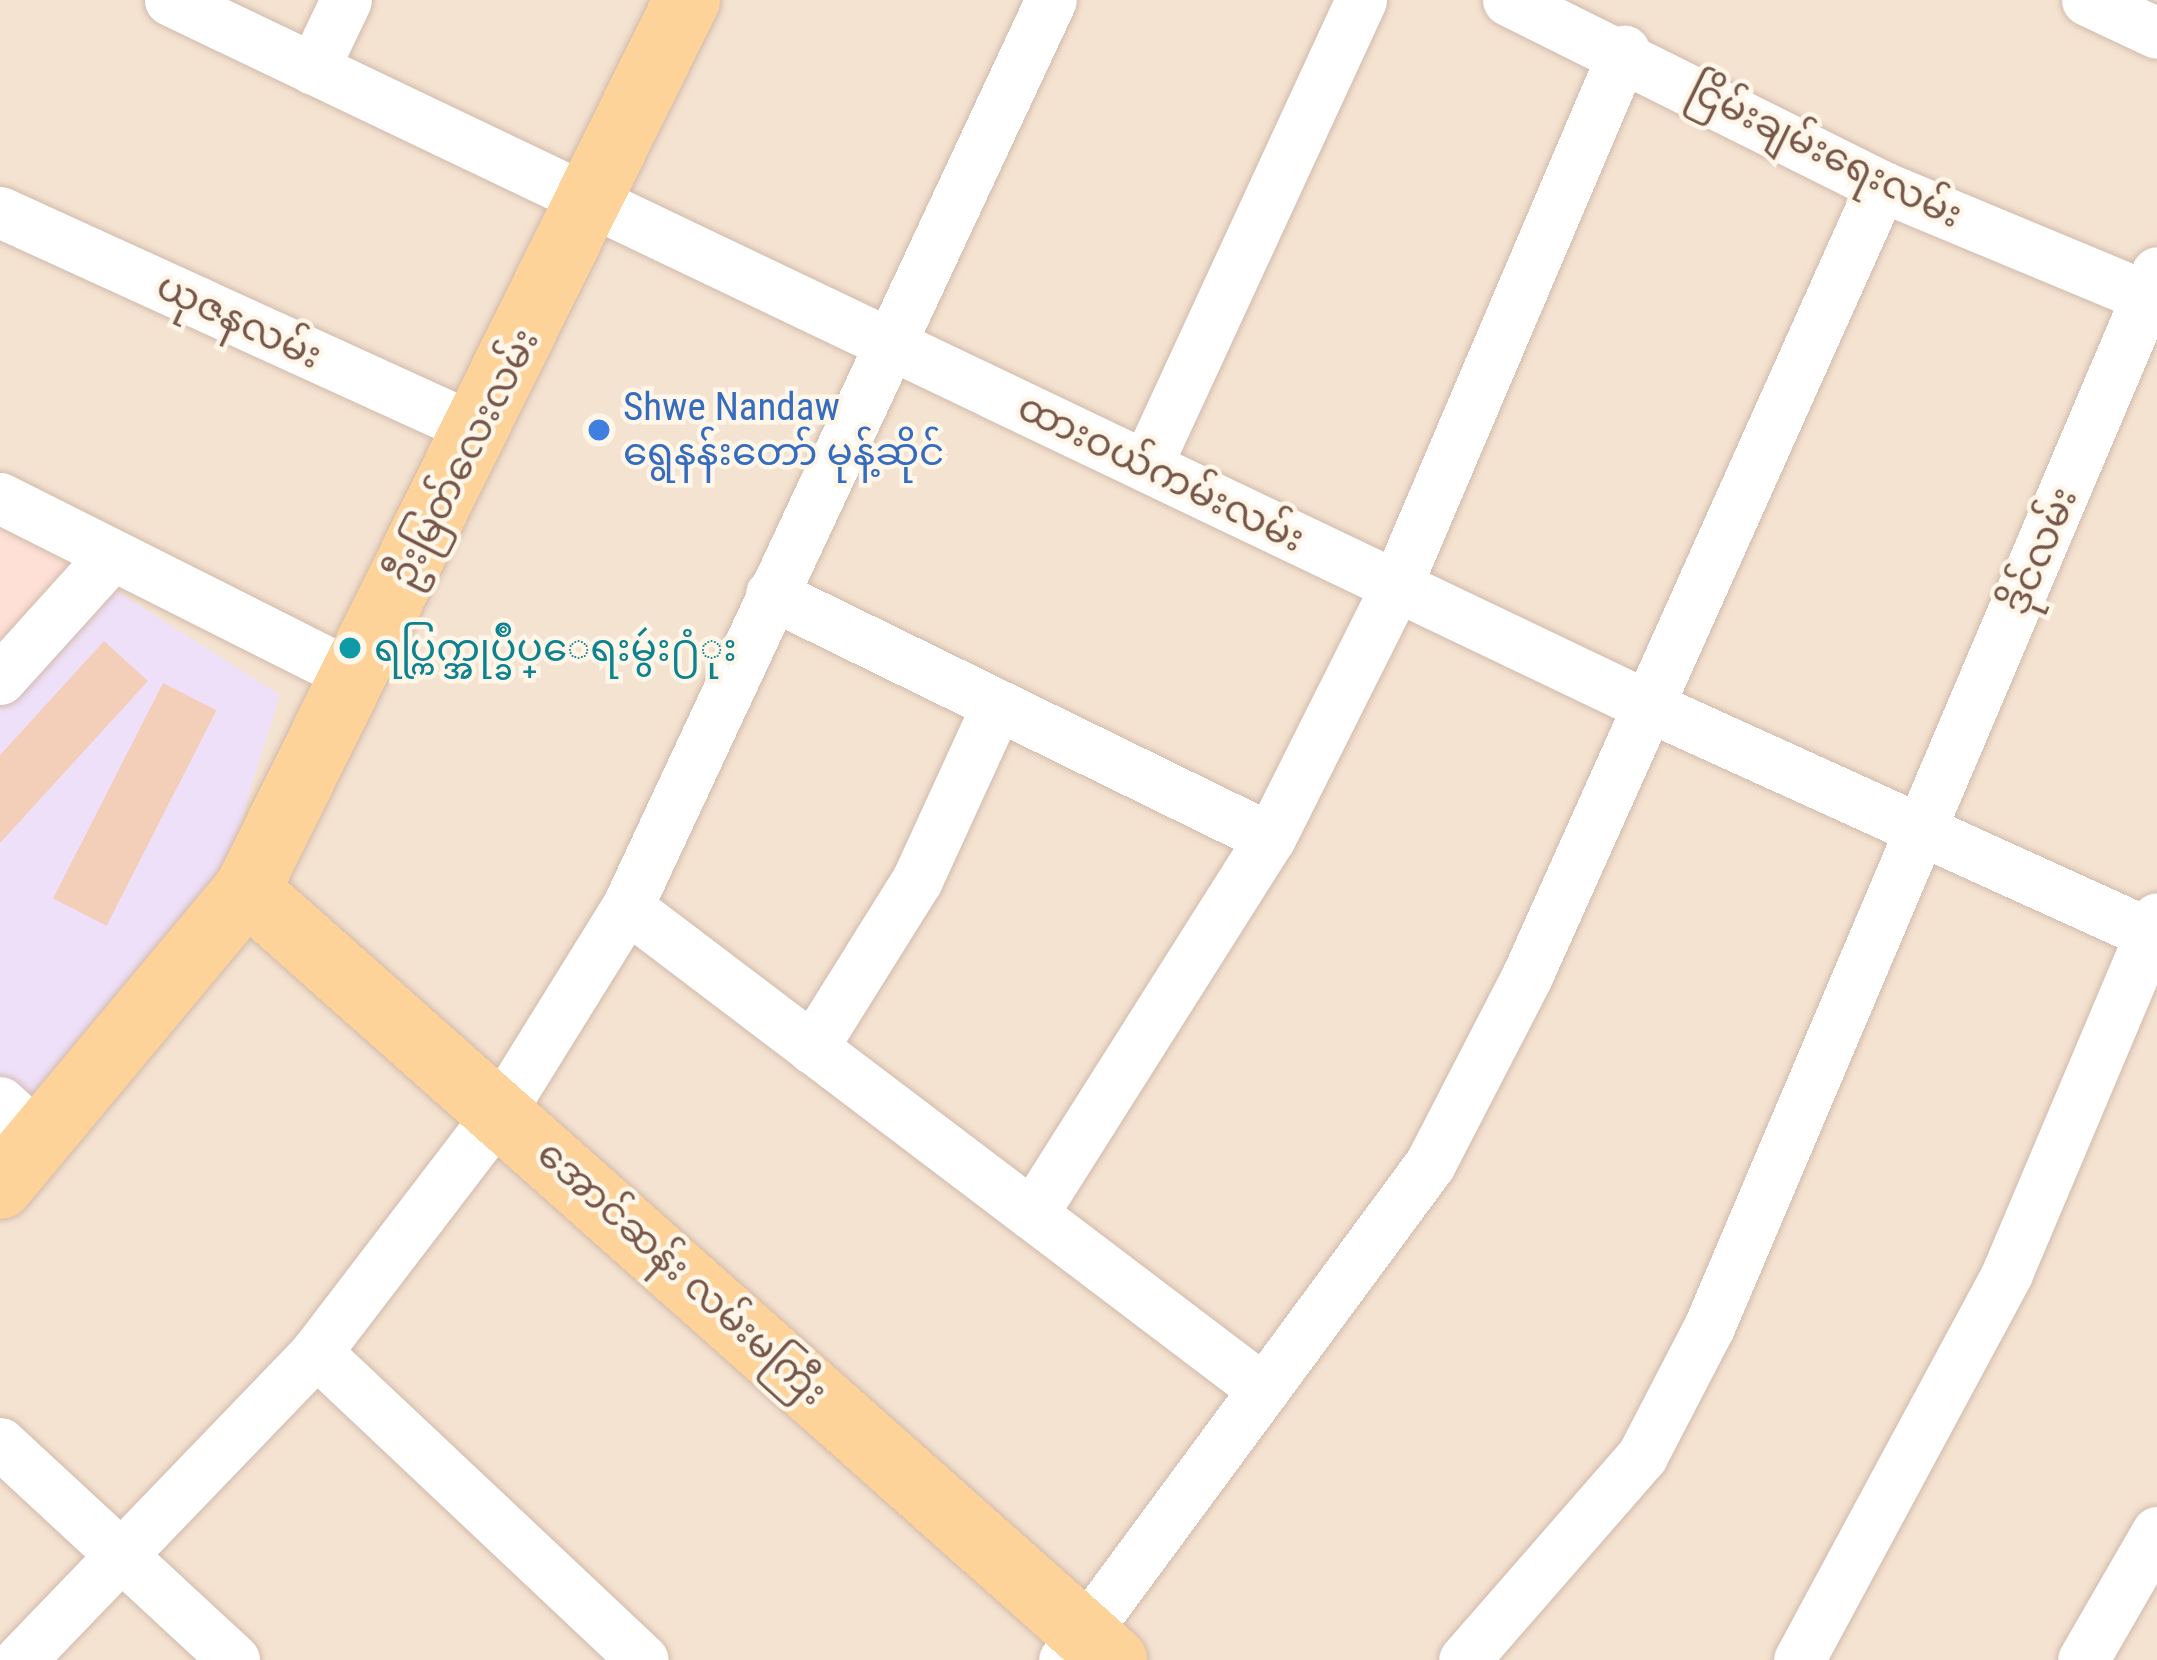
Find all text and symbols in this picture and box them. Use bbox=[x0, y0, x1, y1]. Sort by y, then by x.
street label: ငြိမ်းချမ်းရေးလမ်း bbox=[1681, 66, 1969, 238]
street label: ယုဇနလမ်း bbox=[149, 262, 329, 380]
street label: ဦးမြတ်လေးလမ်း bbox=[379, 321, 549, 595]
street label: ထားဝယ်ကမ်းလမ်း bbox=[1010, 383, 1312, 563]
place label: Shwe Nandaw ရွေနန်းတော် မုန့်ဆိုင် bbox=[623, 385, 944, 476]
marker: Shwe Nandaw ရွေနန်းတော် မုန့်ဆိုင် bbox=[586, 417, 612, 443]
street label: ဒိုင်လမ်း bbox=[1992, 480, 2088, 622]
place label: ရပ္ကြက္အုပ္ခ်ဳပ္ေရးမွဴး႐ံုး bbox=[374, 625, 737, 671]
marker: ရပ္ကြက္အုပ္ခ်ဳပ္ေရးမွဴး႐ံုး bbox=[337, 635, 363, 661]
street label: အောင်ဆန်း လမ်းမကြီး bbox=[527, 1131, 837, 1415]

